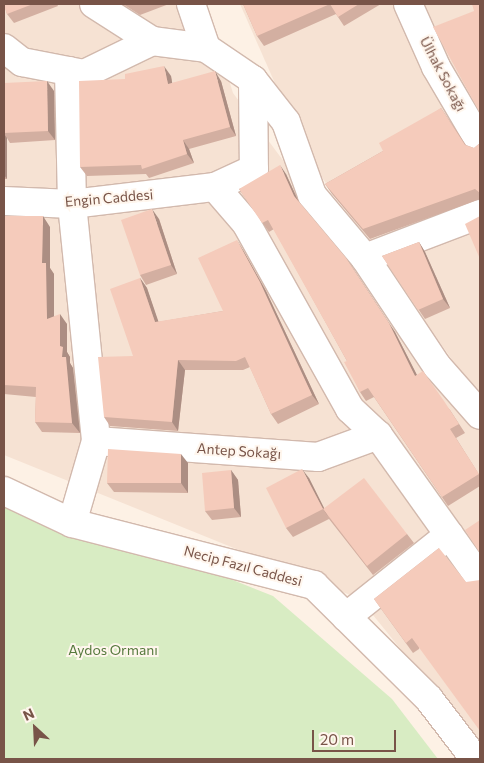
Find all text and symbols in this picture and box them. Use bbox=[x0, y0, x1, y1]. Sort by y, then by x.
street label: Ülhak Sokağı bbox=[416, 34, 470, 114]
street label: Engin Caddesi bbox=[64, 186, 154, 210]
street label: Antep Sokağı bbox=[196, 440, 282, 462]
street label: Necip Fazıl Caddesi bbox=[182, 542, 304, 590]
park label: Aydos Ormanı bbox=[68, 642, 158, 658]
north arrow bbox=[10, 703, 60, 753]
text: N bbox=[20, 704, 37, 724]
scale bar bbox=[314, 720, 398, 752]
text: 20 m bbox=[320, 730, 354, 748]

